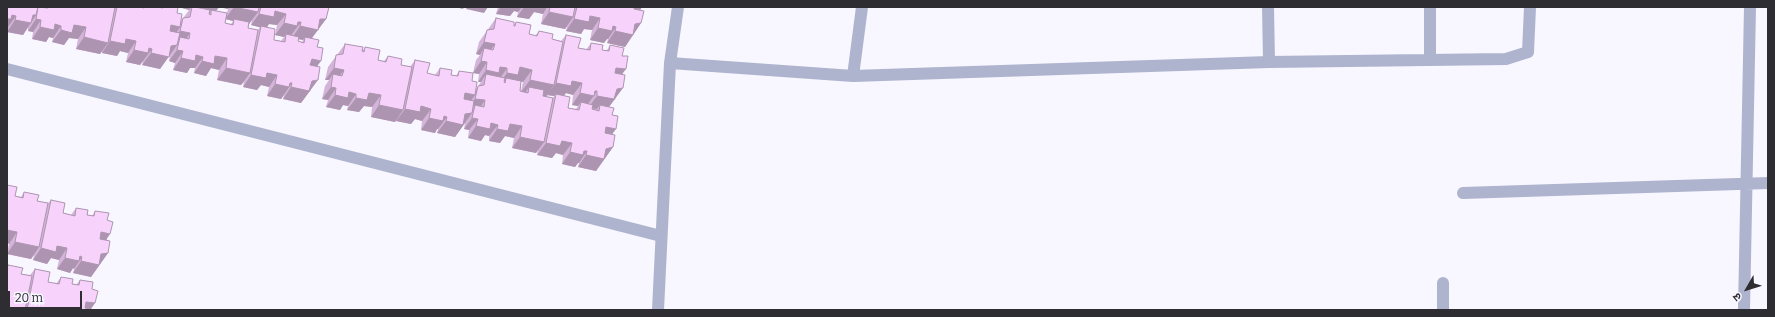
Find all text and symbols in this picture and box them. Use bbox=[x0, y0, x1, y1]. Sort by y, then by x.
north arrow bbox=[1727, 269, 1767, 309]
scale bar bbox=[10, 283, 84, 309]
text: उ bbox=[1730, 290, 1744, 303]
text: 20 m bbox=[15, 291, 43, 305]

